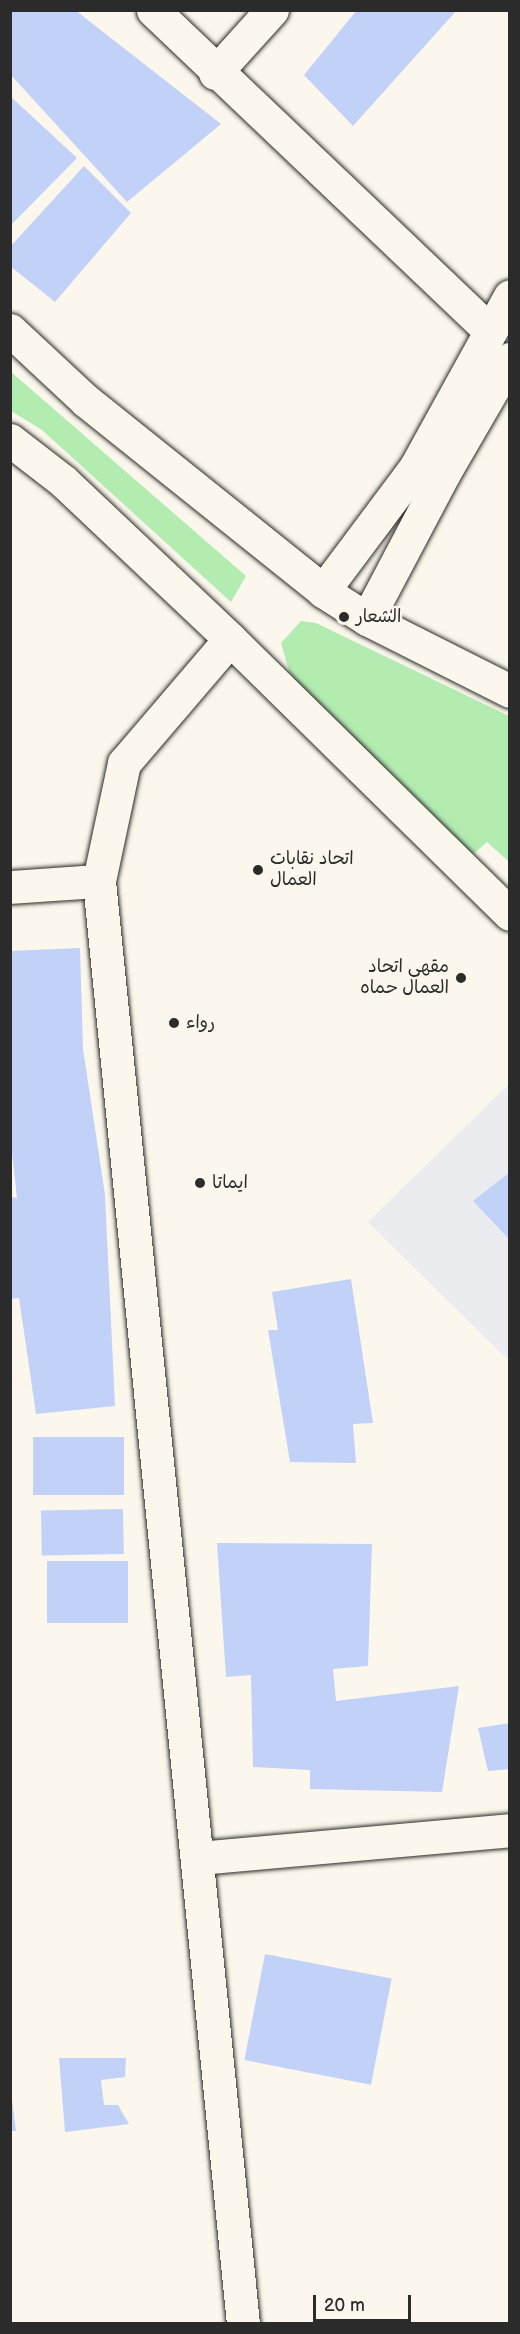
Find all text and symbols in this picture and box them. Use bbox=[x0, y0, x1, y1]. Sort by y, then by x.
place label: الشعار bbox=[356, 606, 402, 628]
marker: الشعار bbox=[337, 610, 351, 624]
place label: اتحاد نقابات العمال bbox=[270, 849, 354, 892]
marker: اتحاد نقابات العمال bbox=[251, 863, 265, 877]
place label: مقهى اتحاد العمال حماه bbox=[360, 957, 449, 1000]
marker: مقهى اتحاد العمال حماه bbox=[454, 971, 468, 985]
place label: رواء bbox=[186, 1012, 215, 1034]
marker: رواء bbox=[167, 1016, 181, 1030]
place label: ايماتا bbox=[212, 1172, 248, 1194]
marker: ايماتا bbox=[193, 1176, 207, 1190]
scale bar bbox=[316, 2283, 414, 2321]
text: 20 m bbox=[324, 2295, 365, 2316]

